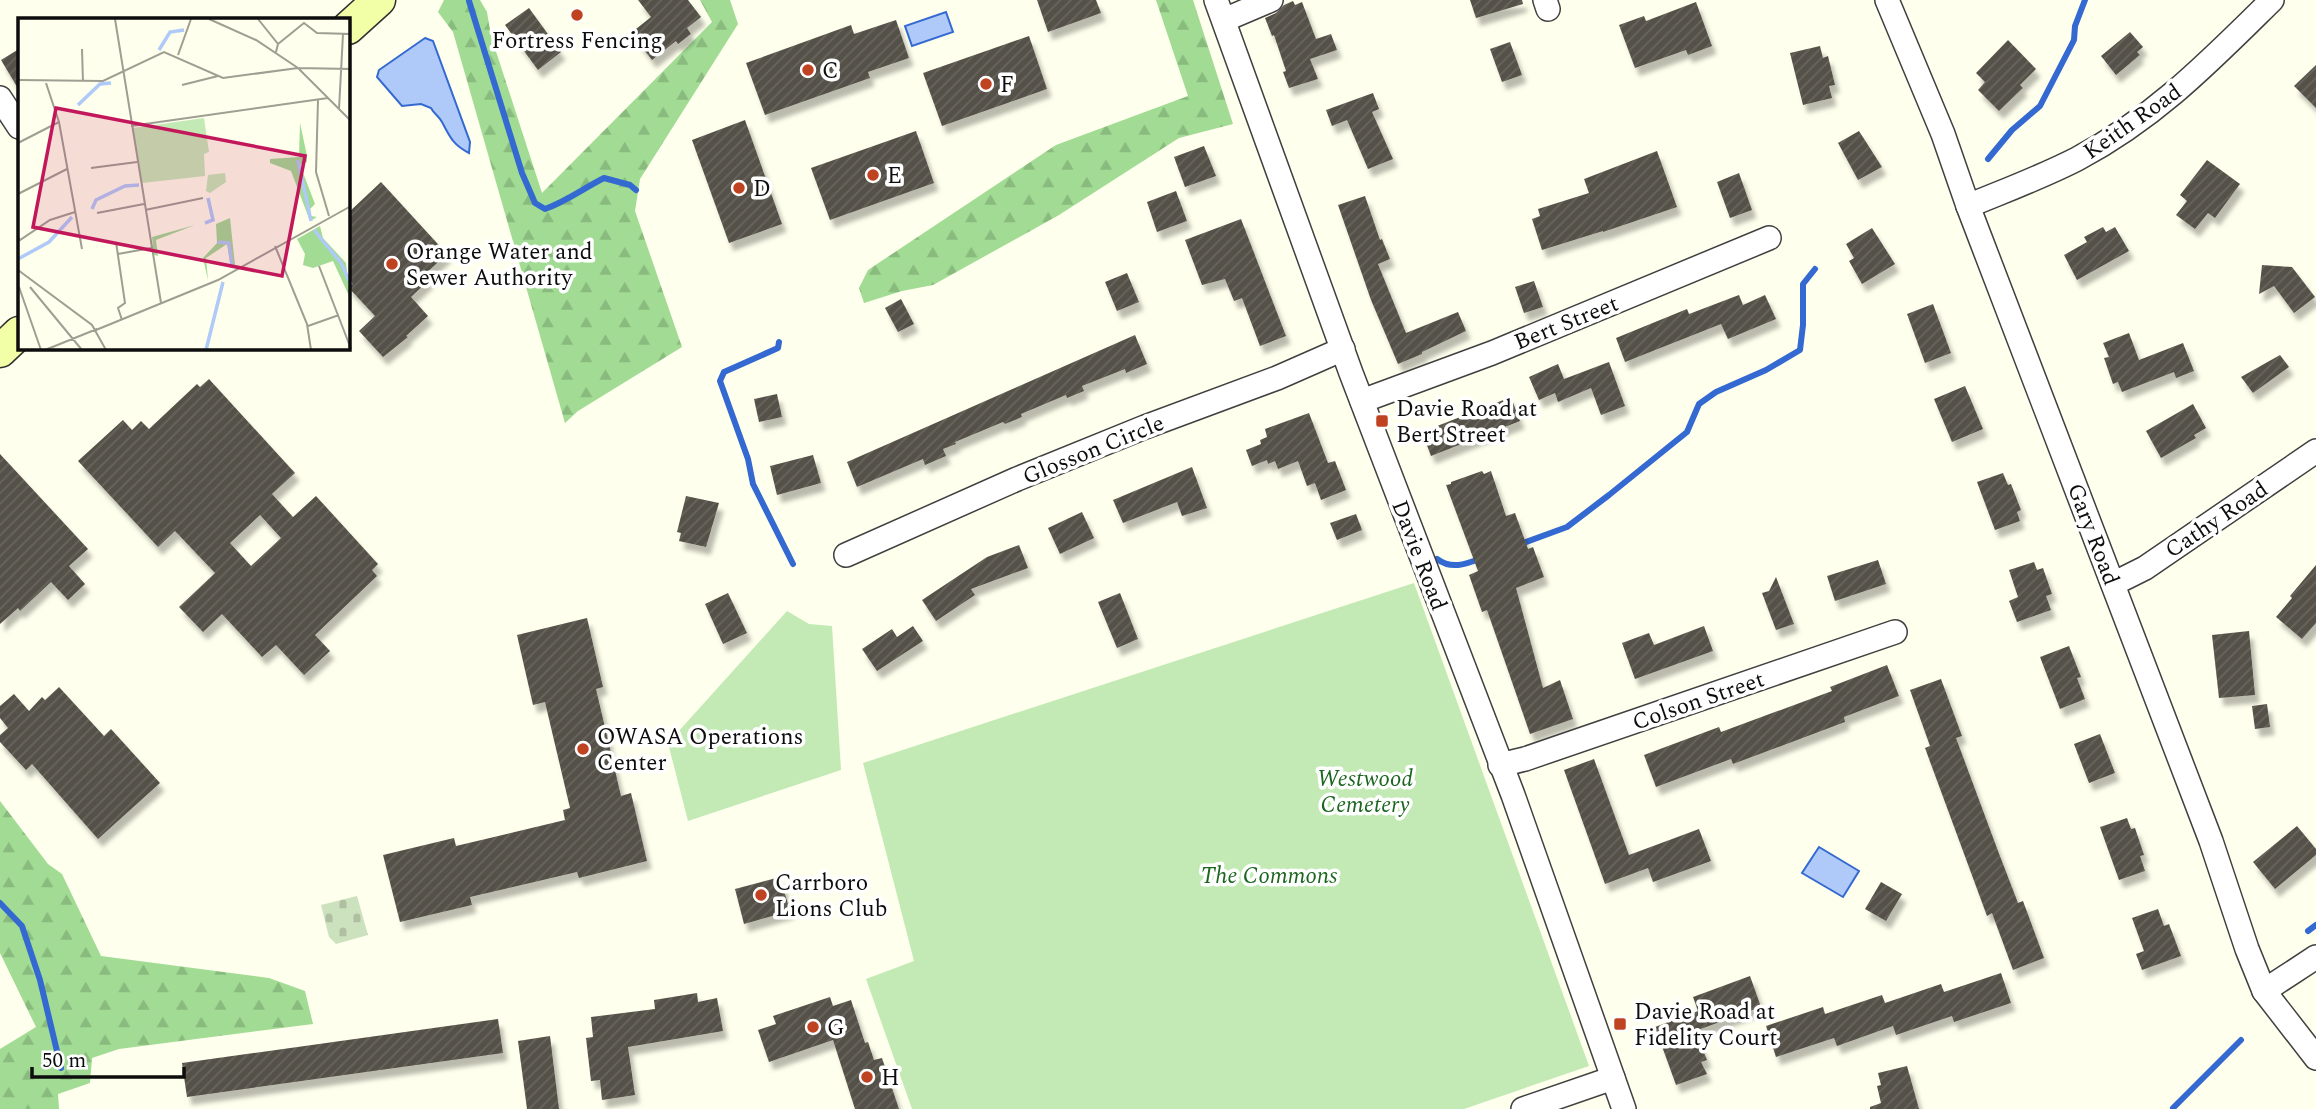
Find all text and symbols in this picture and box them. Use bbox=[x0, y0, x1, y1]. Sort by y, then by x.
marker: Fortress Fencing bbox=[569, 7, 585, 23]
inset map bbox=[18, 18, 350, 350]
place label: Fortress Fencing bbox=[491, 24, 663, 59]
place label: C bbox=[822, 54, 839, 89]
marker: C bbox=[800, 62, 816, 78]
place label: F bbox=[1000, 68, 1014, 103]
street label: Keith Road bbox=[2076, 75, 2190, 169]
marker: F bbox=[978, 76, 994, 92]
place label: E bbox=[887, 159, 902, 194]
marker: E bbox=[865, 167, 881, 183]
place label: D bbox=[753, 172, 771, 207]
marker: D bbox=[731, 180, 747, 196]
place label: Orange Water and Sewer Authority bbox=[406, 235, 593, 296]
marker: Orange Water and Sewer Authority bbox=[384, 256, 400, 272]
street label: Bert Street bbox=[1509, 287, 1624, 360]
place label: Davie Road at Bert Street bbox=[1396, 392, 1537, 453]
street label: Glosson Circle bbox=[1017, 406, 1170, 495]
marker: Davie Road at Bert Street bbox=[1374, 413, 1390, 429]
street label: Cathy Road bbox=[2158, 473, 2276, 568]
street label: Gary Road bbox=[2057, 478, 2128, 591]
street label: Davie Road bbox=[1381, 495, 1456, 616]
street label: Colson Street bbox=[1628, 662, 1769, 740]
place label: OWASA Operations Center bbox=[597, 720, 804, 781]
marker: OWASA Operations Center bbox=[575, 741, 591, 757]
park label: Westwood Cemetery bbox=[1317, 762, 1413, 823]
park label: The Commons bbox=[1201, 859, 1337, 894]
place label: Carrboro Lions Club bbox=[775, 866, 887, 927]
marker: Carrboro Lions Club bbox=[753, 887, 769, 903]
place label: Davie Road at Fidelity Court bbox=[1634, 995, 1777, 1056]
place label: G bbox=[827, 1011, 845, 1046]
marker: Davie Road at Fidelity Court bbox=[1612, 1016, 1628, 1032]
marker: G bbox=[805, 1019, 821, 1035]
scale bar bbox=[32, 1036, 184, 1080]
text: 50 m bbox=[42, 1045, 86, 1077]
place label: H bbox=[881, 1061, 900, 1096]
marker: H bbox=[859, 1069, 875, 1085]

